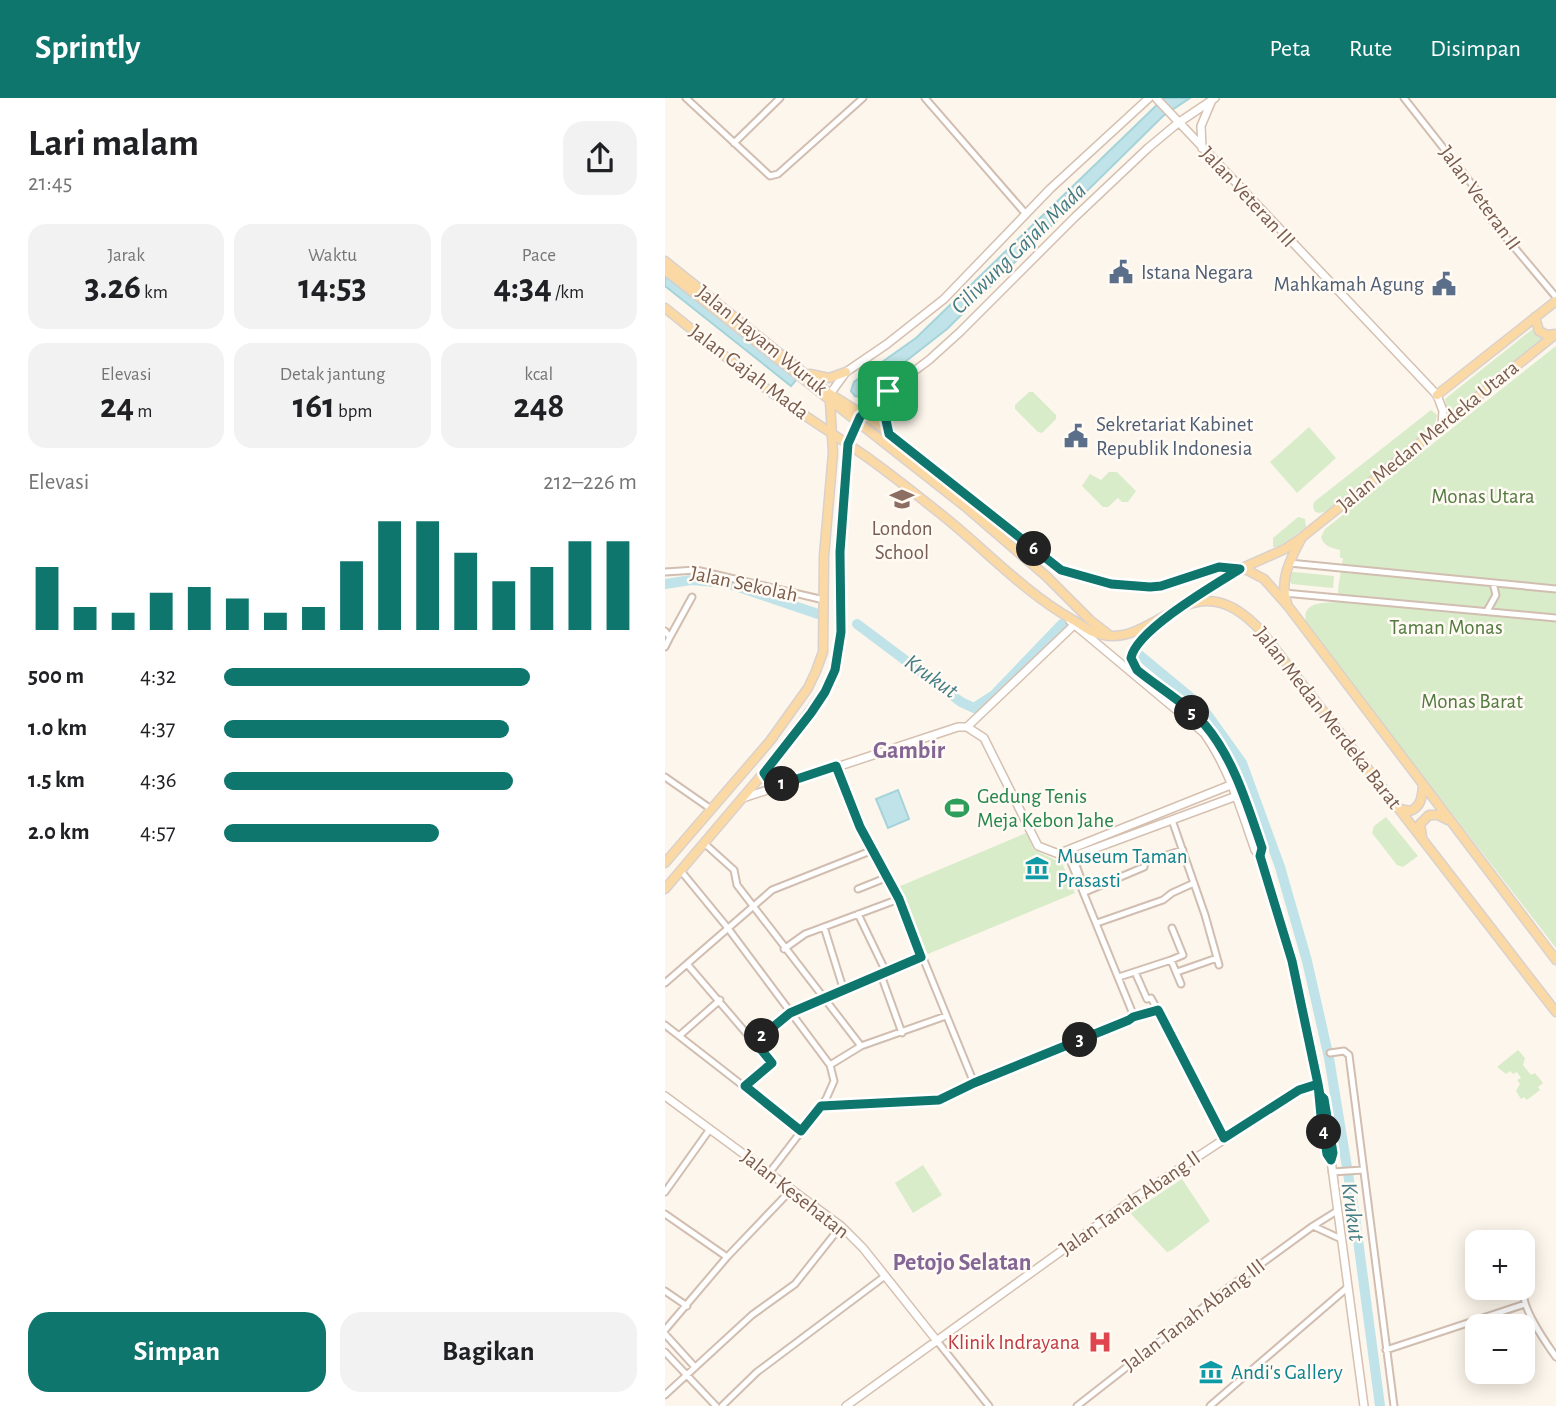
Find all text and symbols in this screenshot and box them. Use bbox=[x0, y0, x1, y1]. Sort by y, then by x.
text: Sprintly bbox=[35, 32, 140, 65]
text: Peta bbox=[1270, 37, 1311, 61]
text: Rute bbox=[1349, 37, 1392, 61]
text: Disimpan bbox=[1430, 37, 1521, 61]
button: share bbox=[563, 121, 637, 195]
text: Lari malam bbox=[28, 125, 199, 163]
street label: Jalan Veteran II bbox=[1435, 142, 1525, 254]
street label: Jalan Veteran III bbox=[1196, 143, 1300, 251]
text: 21:45 bbox=[28, 172, 72, 195]
water label: Ciliwung Gajah Mada bbox=[947, 179, 1091, 319]
text: Jarak bbox=[107, 246, 145, 265]
text: Waktu bbox=[308, 246, 357, 265]
text: Pace bbox=[522, 246, 556, 265]
public building icon: Istana Negara bbox=[1107, 258, 1135, 286]
place label: Istana Negara bbox=[1141, 262, 1254, 283]
text: 3.26 bbox=[84, 270, 141, 305]
text: 14:53 bbox=[298, 270, 367, 305]
text: 4:34 bbox=[493, 270, 552, 305]
public building icon: Mahkamah Agung bbox=[1430, 270, 1458, 298]
place label: Mahkamah Agung bbox=[1274, 274, 1425, 295]
street label: Jalan Hayam Wuruk bbox=[693, 281, 832, 399]
text: km bbox=[141, 283, 168, 302]
text: /km bbox=[552, 283, 584, 302]
street label: Jalan Gajah Mada bbox=[686, 321, 813, 424]
street label: Jalan Medan Merdeka Utara bbox=[1333, 356, 1523, 515]
pin bbox=[858, 361, 918, 421]
text: Elevasi bbox=[101, 365, 152, 384]
text: Detak jantung bbox=[280, 365, 385, 384]
text: kcal bbox=[524, 365, 553, 384]
icon: arrive bbox=[869, 372, 907, 410]
text: 24 bbox=[100, 389, 134, 424]
text: 161 bbox=[293, 389, 335, 424]
text: 248 bbox=[513, 389, 565, 424]
text: m bbox=[134, 402, 152, 421]
text: bpm bbox=[335, 402, 372, 421]
place label: Sekretariat Kabinet Republik Indonesia bbox=[1096, 414, 1253, 459]
public building icon: Sekretariat Kabinet Republik Indonesia bbox=[1062, 422, 1090, 450]
text: Elevasi bbox=[28, 471, 89, 494]
text: 212–226 m bbox=[543, 471, 637, 494]
school or university icon: London School bbox=[888, 485, 916, 513]
park label: Monas Utara bbox=[1431, 486, 1535, 507]
place label: London School bbox=[871, 518, 933, 563]
pin: 6 bbox=[1017, 532, 1051, 566]
text: 6 bbox=[1029, 539, 1038, 558]
street label: Jalan Sekolah bbox=[688, 562, 800, 606]
park label: Taman Monas bbox=[1389, 617, 1503, 638]
street label: Jalan Medan Merdeka Barat bbox=[1251, 623, 1406, 813]
water label: Krukut bbox=[900, 651, 962, 704]
text: 500 m bbox=[28, 665, 84, 688]
text: 4:32 bbox=[140, 665, 176, 688]
park label: Monas Barat bbox=[1421, 691, 1523, 712]
pin: 5 bbox=[1175, 696, 1209, 730]
text: 5 bbox=[1187, 703, 1196, 722]
text: 1.0 km bbox=[28, 717, 87, 740]
text: 4:37 bbox=[140, 717, 175, 740]
district label: Gambir bbox=[873, 739, 946, 763]
pin: 1 bbox=[765, 766, 799, 802]
text: 1.5 km bbox=[28, 769, 85, 792]
text: 4:36 bbox=[140, 769, 177, 792]
text: 1 bbox=[778, 774, 785, 793]
place label: Gedung Tenis Meja Kebon Jahe bbox=[977, 786, 1114, 831]
sports icon: Gedung Tenis Meja Kebon Jahe bbox=[943, 794, 971, 822]
text: 2.0 km bbox=[28, 821, 90, 844]
text: 4:57 bbox=[140, 821, 176, 844]
place label: Museum Taman Prasasti bbox=[1057, 846, 1188, 891]
museum icon: Museum Taman Prasasti bbox=[1023, 854, 1051, 882]
pin: 2 bbox=[745, 1018, 779, 1054]
pin: 3 bbox=[1063, 1023, 1097, 1058]
text: 2 bbox=[757, 1026, 766, 1045]
text: 3 bbox=[1075, 1030, 1084, 1049]
pin: 4 bbox=[1307, 1114, 1341, 1150]
text: 4 bbox=[1319, 1122, 1328, 1141]
street label: Jalan Kesehatan bbox=[737, 1146, 853, 1242]
street label: Jalan Tanah Abang II bbox=[1056, 1147, 1204, 1259]
water label: Krukut bbox=[1336, 1181, 1368, 1243]
map controls bbox=[1465, 1230, 1535, 1384]
button: + bbox=[1465, 1230, 1535, 1300]
district label: Petojo Selatan bbox=[893, 1251, 1031, 1275]
street label: Jalan Tanah Abang III bbox=[1119, 1255, 1269, 1375]
button: Simpan bbox=[28, 1312, 326, 1392]
button: Bagikan bbox=[340, 1312, 637, 1392]
button: − bbox=[1465, 1314, 1535, 1384]
hospital icon: Klinik Indrayana bbox=[1086, 1328, 1114, 1356]
place label: Klinik Indrayana bbox=[947, 1332, 1080, 1353]
museum icon: Andi's Gallery bbox=[1197, 1358, 1225, 1386]
place label: Andi's Gallery bbox=[1231, 1362, 1343, 1383]

